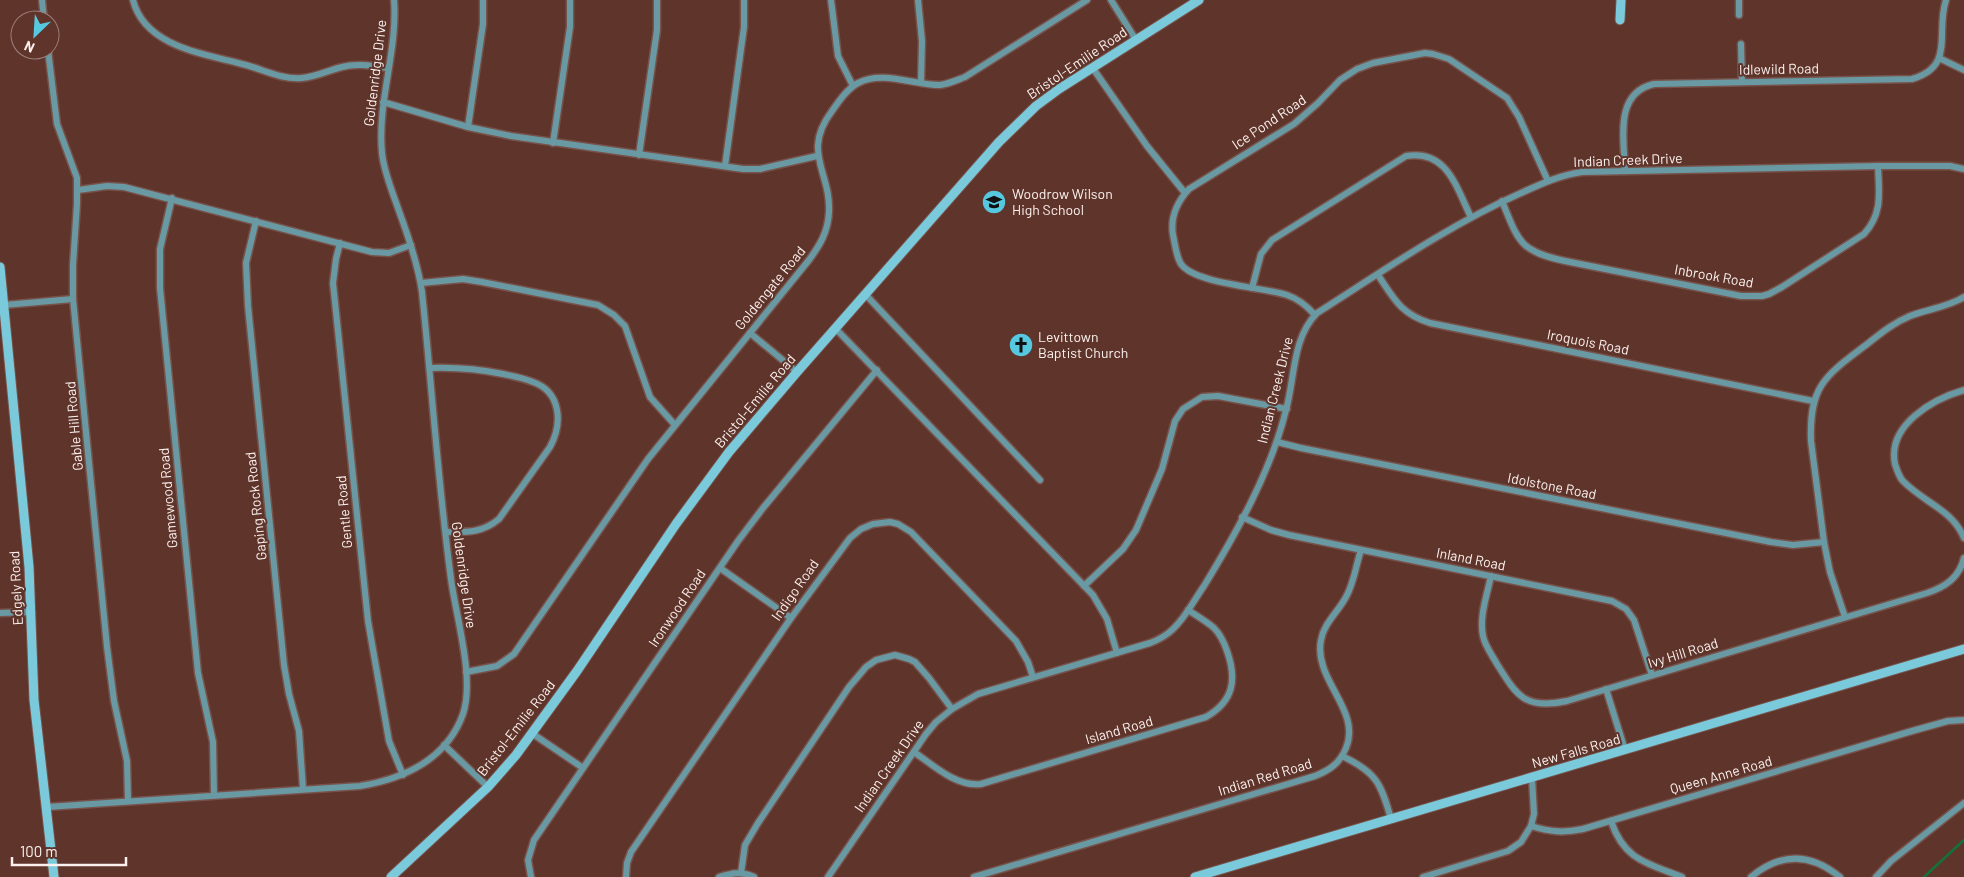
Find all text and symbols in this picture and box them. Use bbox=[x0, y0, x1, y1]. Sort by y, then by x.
north arrow bbox=[10, 10, 60, 60]
street label: Goldenridge Drive bbox=[360, 19, 389, 127]
street label: Bristol-Emilie Road bbox=[1023, 23, 1130, 102]
text: N bbox=[21, 38, 37, 57]
street label: Idlewild Road bbox=[1739, 59, 1819, 78]
street label: Ice Pond Road bbox=[1228, 91, 1309, 153]
street label: Indian Creek Drive bbox=[1573, 149, 1683, 170]
place label: Woodrow Wilson High School bbox=[1012, 185, 1113, 218]
school or university icon: Woodrow Wilson High School bbox=[981, 189, 1007, 215]
street label: Goldengate Road bbox=[731, 242, 809, 333]
street label: Inbrook Road bbox=[1673, 260, 1755, 291]
street label: Iroquois Road bbox=[1546, 325, 1631, 358]
place label: Levittown Baptist Church bbox=[1038, 328, 1128, 361]
church icon: Levittown Baptist Church bbox=[1008, 332, 1034, 358]
street label: Indian Creek Drive bbox=[1253, 335, 1296, 445]
street label: Bristol-Emilie Road bbox=[710, 350, 799, 451]
street label: Gable Hill Road bbox=[61, 381, 86, 471]
street label: Gamewood Road bbox=[155, 447, 180, 549]
street label: Gaping Rock Road bbox=[241, 451, 270, 561]
street label: Idolstone Road bbox=[1506, 469, 1598, 502]
street label: Gentle Road bbox=[332, 475, 355, 549]
street label: Goldenridge Drive bbox=[449, 521, 480, 629]
street label: Inland Road bbox=[1435, 543, 1507, 574]
street label: Edgely Road bbox=[5, 550, 26, 626]
street label: Indigo Road bbox=[767, 556, 822, 624]
street label: Ironwood Road bbox=[644, 566, 709, 650]
street label: Ivy Hill Road bbox=[1646, 634, 1720, 671]
street label: Bristol-Emilie Road bbox=[473, 676, 558, 779]
street label: Island Road bbox=[1083, 712, 1155, 747]
street label: Indian Creek Drive bbox=[850, 716, 927, 815]
street label: New Falls Road bbox=[1530, 730, 1622, 771]
street label: Queen Anne Road bbox=[1668, 752, 1774, 797]
street label: Indian Red Road bbox=[1216, 754, 1314, 799]
scale bar bbox=[12, 834, 126, 866]
text: 100 m bbox=[20, 842, 58, 860]

